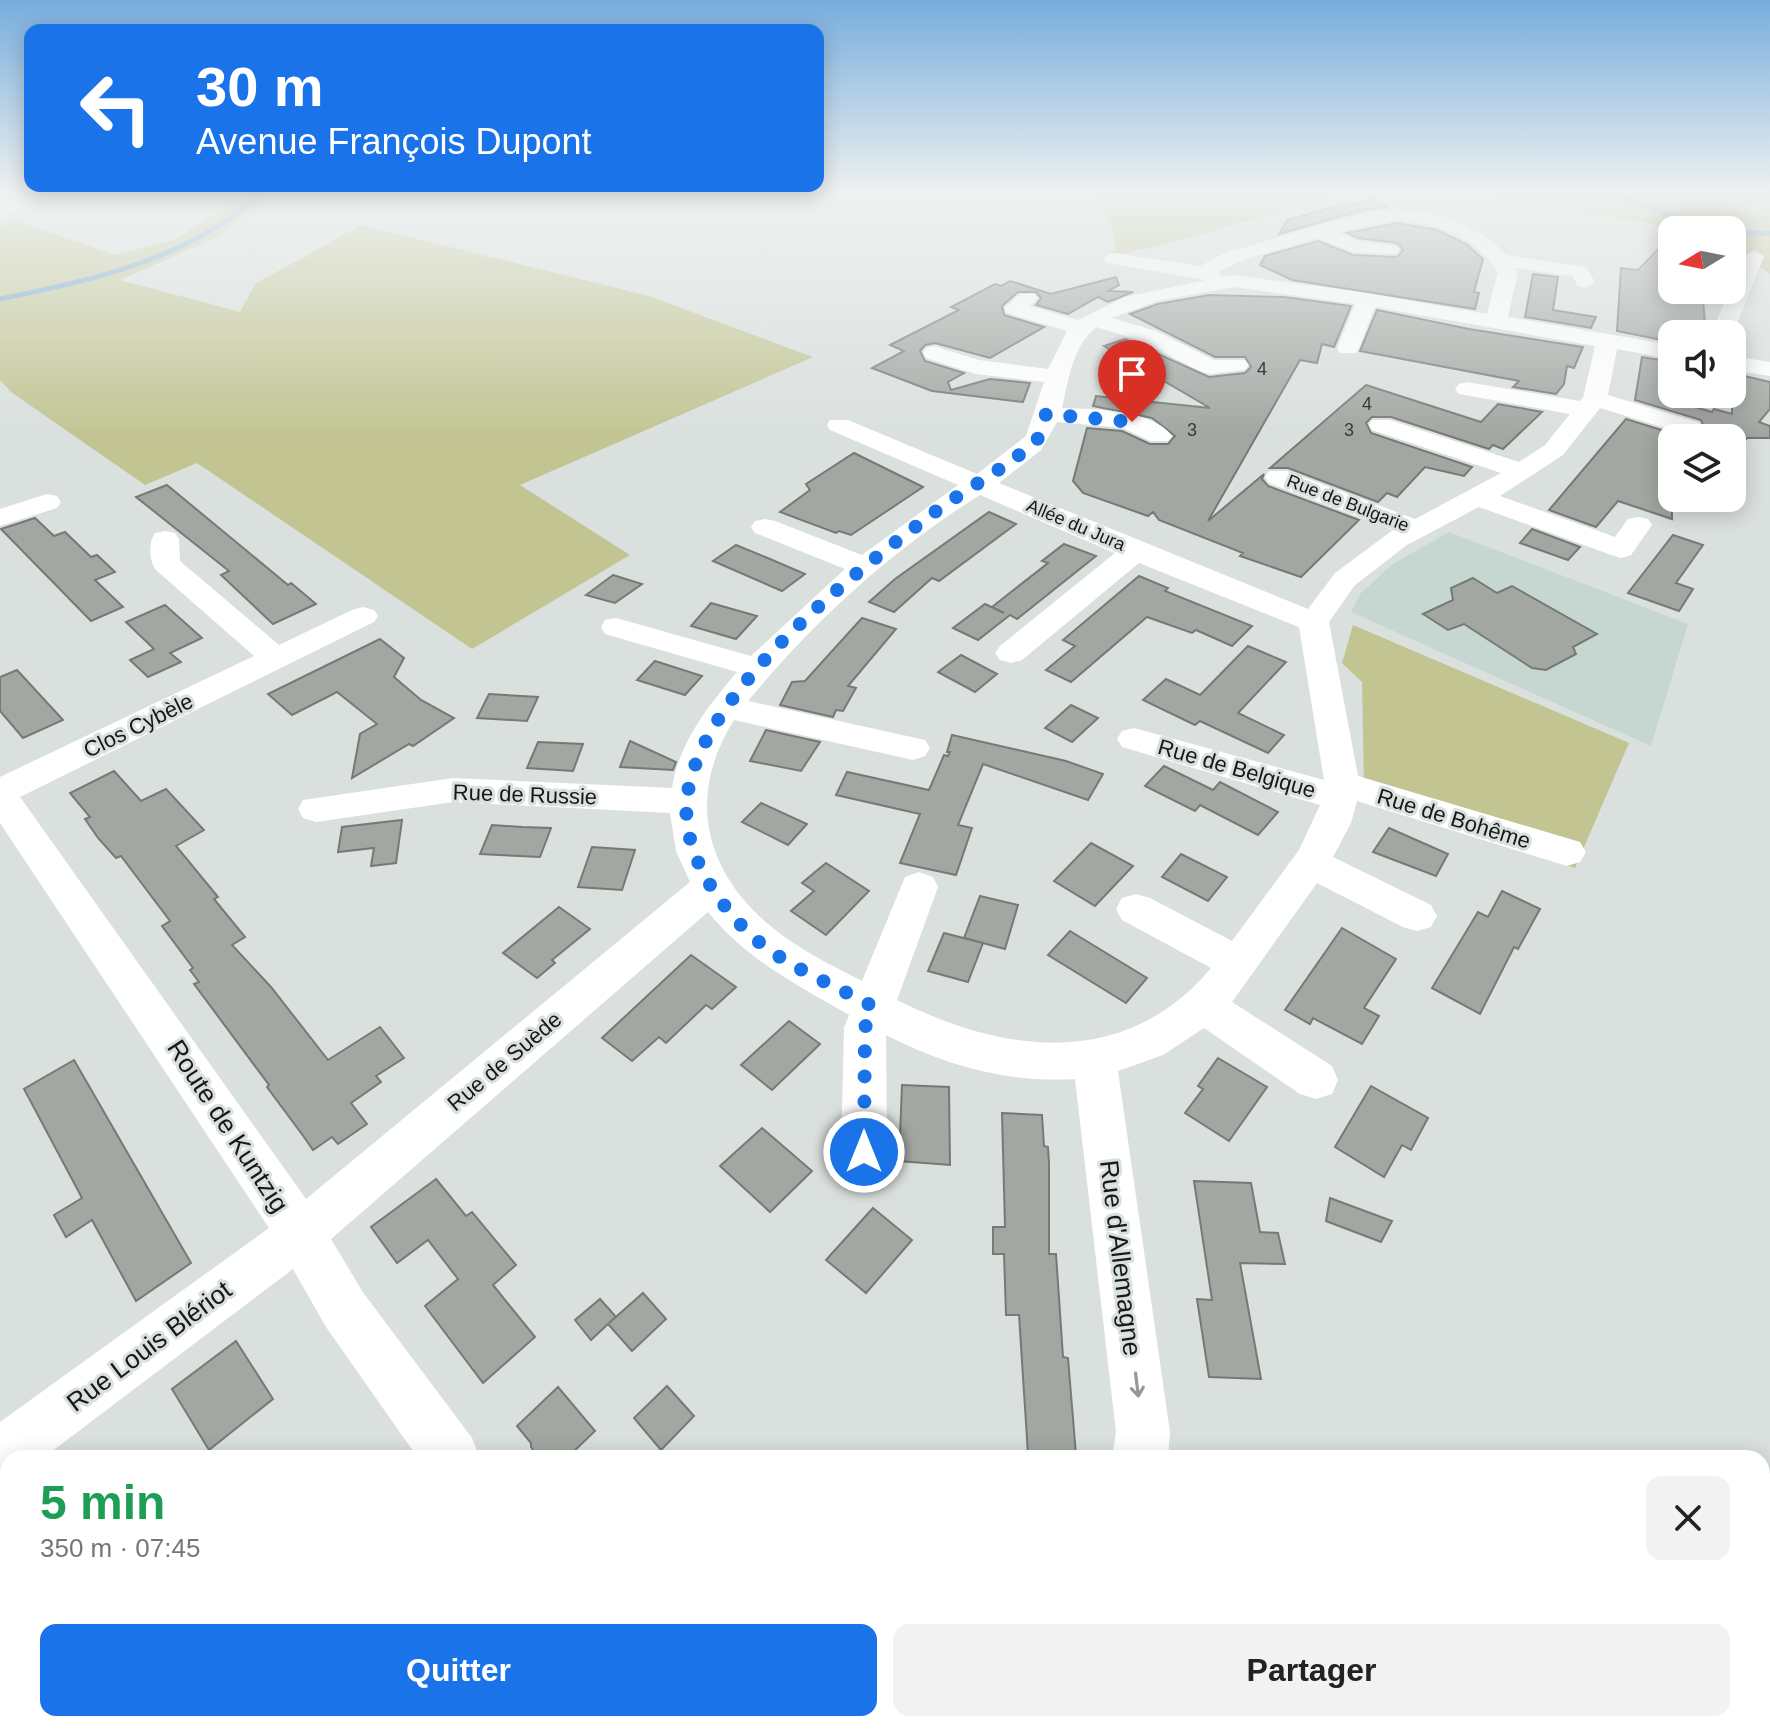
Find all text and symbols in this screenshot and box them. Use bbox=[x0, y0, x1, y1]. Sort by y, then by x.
text: 30 m bbox=[196, 55, 324, 118]
icon: left bbox=[64, 56, 168, 160]
text: Avenue François Dupont bbox=[196, 121, 592, 162]
north arrow bbox=[1658, 216, 1746, 304]
map controls bbox=[1658, 216, 1746, 512]
button: sound bbox=[1658, 320, 1746, 408]
pin bbox=[1098, 340, 1166, 422]
icon: arrive bbox=[1110, 352, 1154, 396]
house number: 4 bbox=[1257, 359, 1267, 379]
house number: 4 bbox=[1362, 394, 1372, 414]
house number: 3 bbox=[1187, 420, 1197, 440]
house number: 3 bbox=[1344, 420, 1354, 440]
button: layers bbox=[1658, 424, 1746, 512]
street label: Rue de Bulgarie bbox=[1284, 471, 1412, 535]
street label: Allée du Jura bbox=[1024, 495, 1129, 555]
street label: Clos Cybèle bbox=[79, 688, 197, 763]
street label: Rue de Belgique bbox=[1155, 734, 1319, 803]
street label: Rue de Russie bbox=[452, 779, 598, 810]
street label: Rue de Bohême bbox=[1374, 783, 1534, 854]
street label: Rue de Suède bbox=[442, 1007, 566, 1116]
street label: Route de Kuntzig bbox=[161, 1034, 295, 1218]
position arrow bbox=[822, 1110, 906, 1194]
street label: Rue d'Allemagne bbox=[1094, 1158, 1148, 1358]
street label: Rue Louis Blériot bbox=[61, 1274, 238, 1418]
one-way arrow bbox=[1130, 1372, 1145, 1397]
text: 5 min bbox=[40, 1476, 165, 1529]
button: close bbox=[1646, 1476, 1730, 1560]
text: 350 m · 07:45 bbox=[40, 1533, 200, 1563]
button: Quitter bbox=[40, 1624, 877, 1716]
button: Partager bbox=[893, 1624, 1730, 1716]

